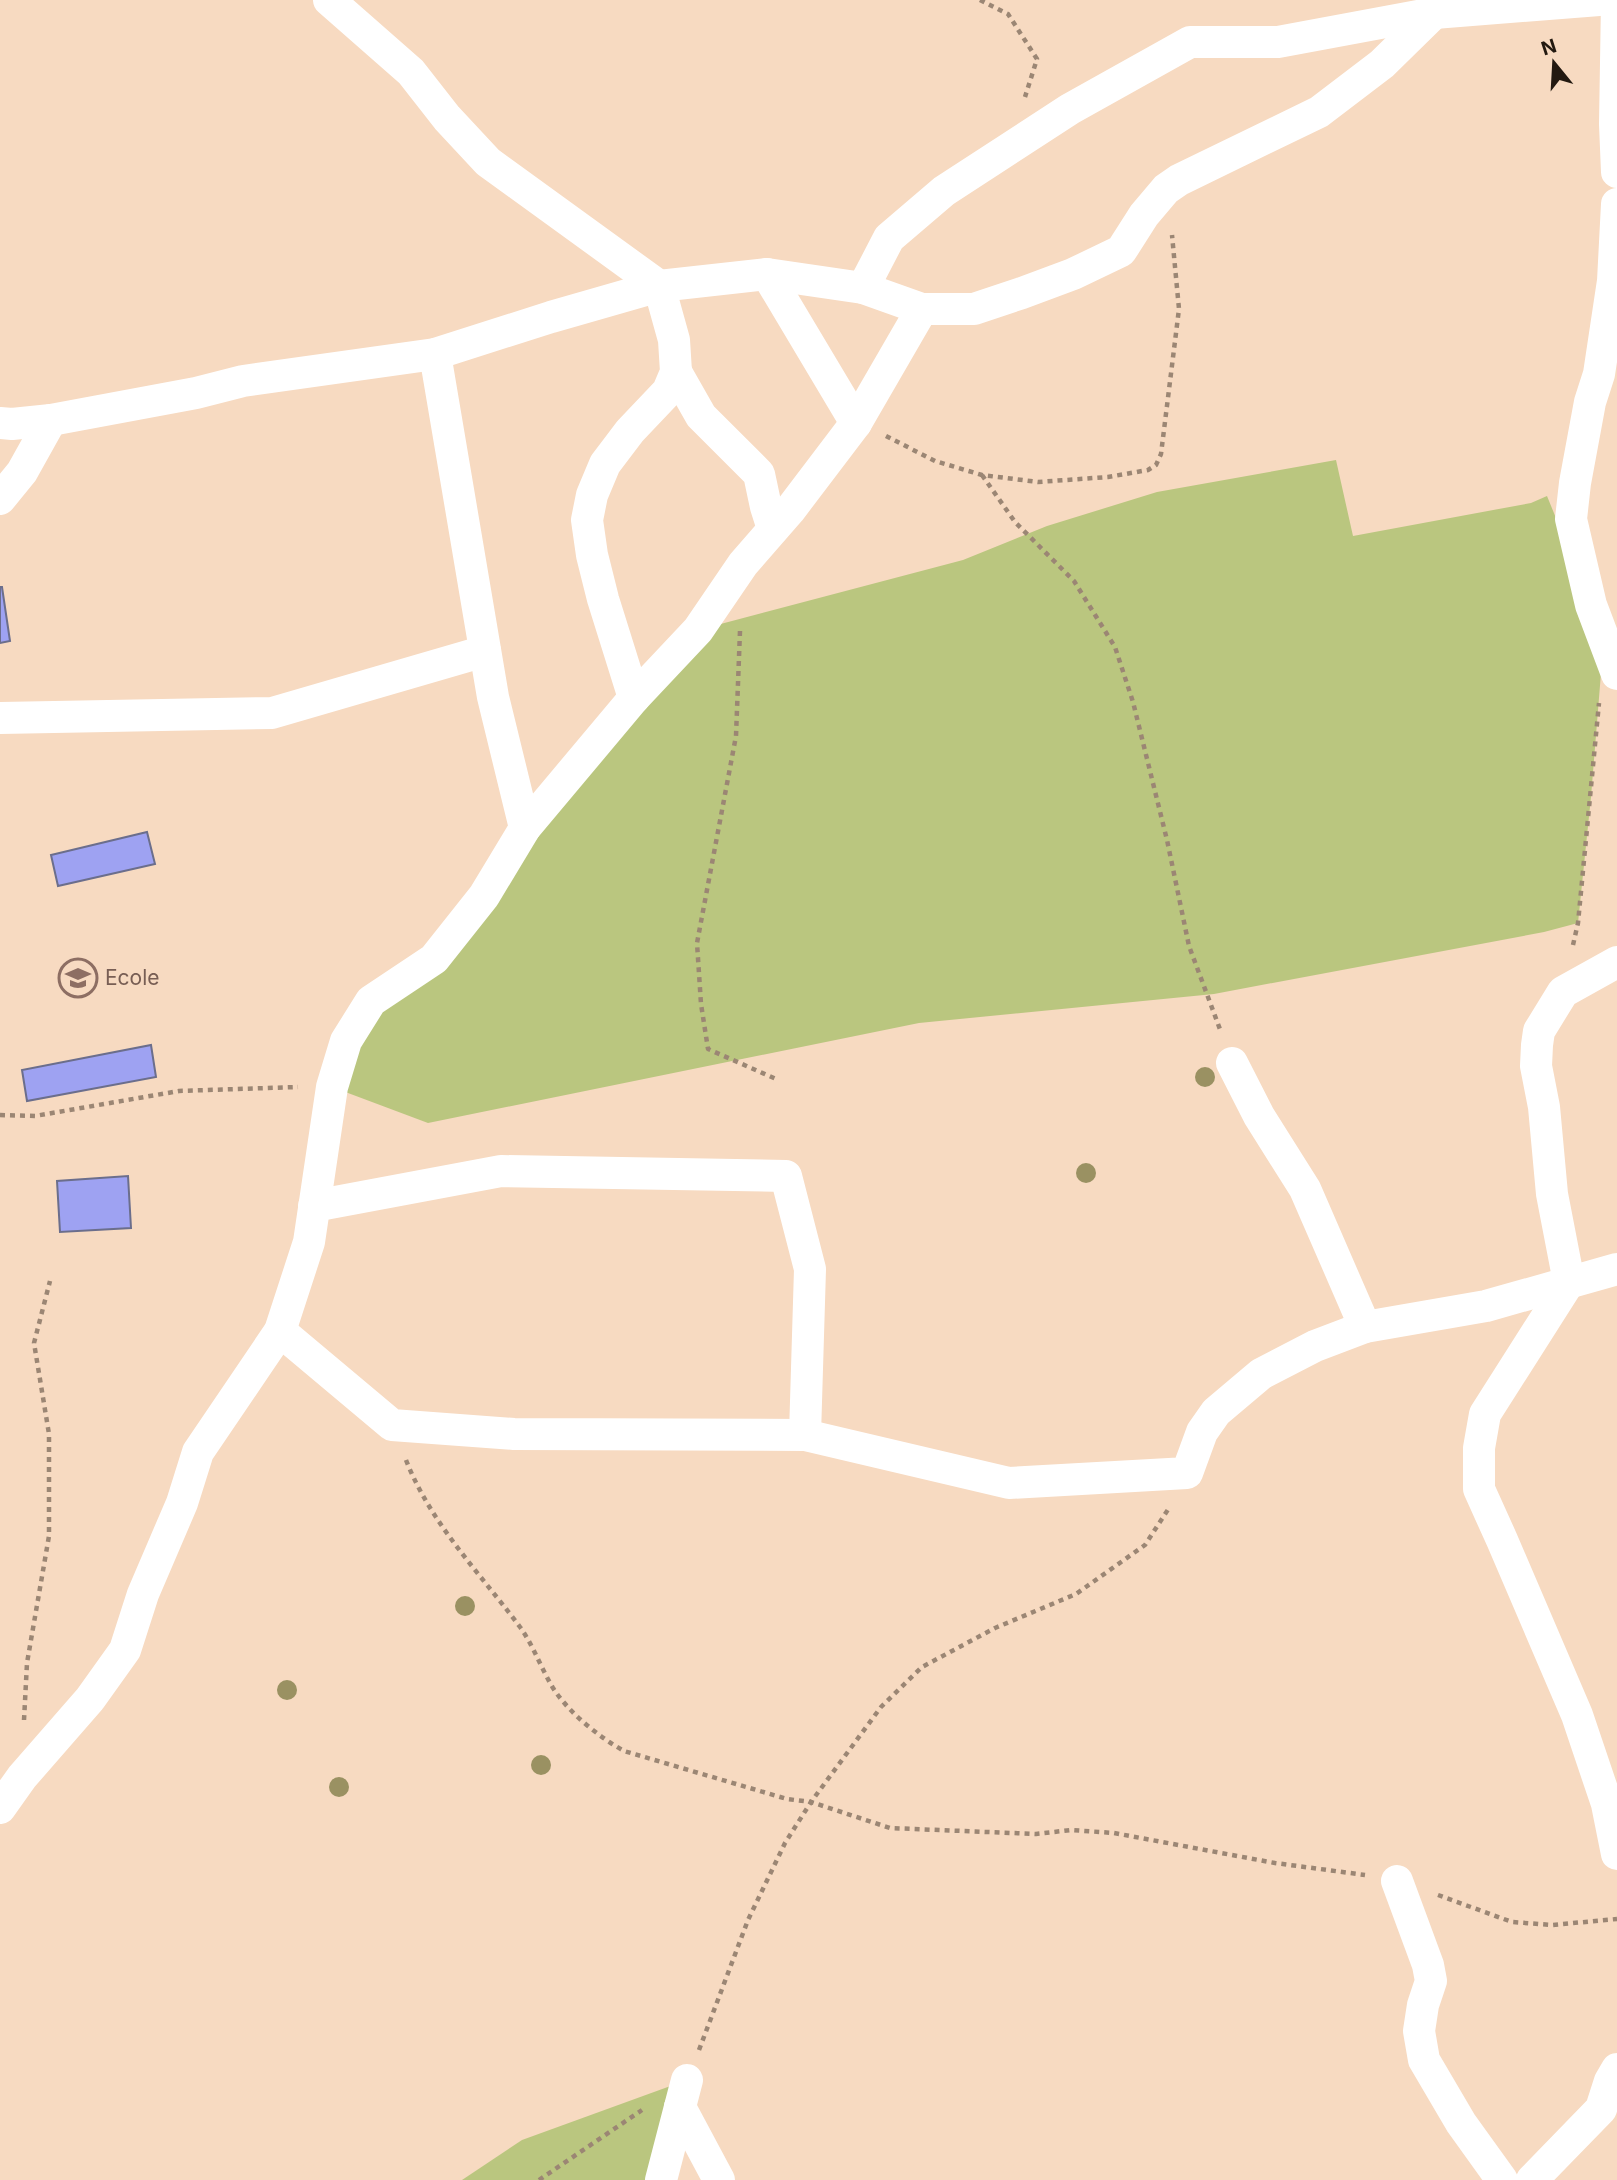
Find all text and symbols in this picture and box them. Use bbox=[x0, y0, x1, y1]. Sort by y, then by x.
north arrow bbox=[1519, 28, 1589, 98]
text: N bbox=[1538, 34, 1559, 60]
school or university icon: Ecole bbox=[57, 957, 99, 999]
place label: Ecole bbox=[105, 965, 160, 990]

